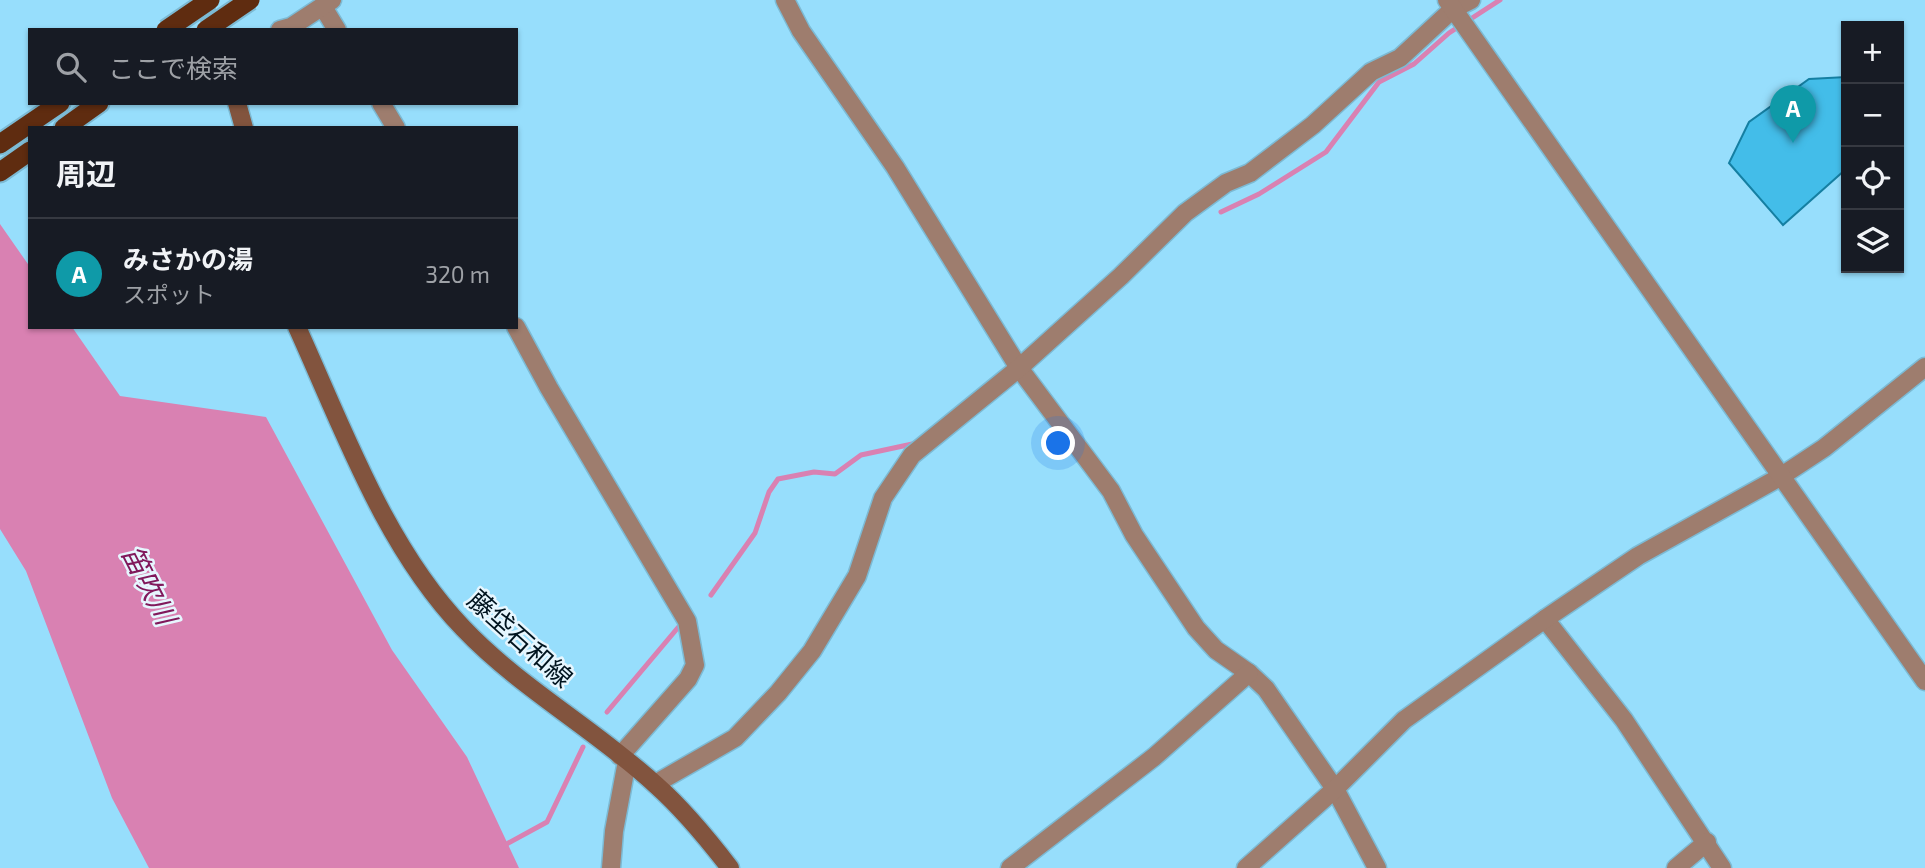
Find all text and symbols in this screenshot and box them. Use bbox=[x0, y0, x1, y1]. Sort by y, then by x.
map controls bbox=[1841, 21, 1904, 273]
button: + bbox=[1841, 21, 1904, 84]
search box bbox=[28, 28, 518, 105]
icon: search bbox=[52, 48, 90, 86]
text: ここで検索 bbox=[108, 52, 238, 83]
button: − bbox=[1841, 84, 1904, 147]
pin: A bbox=[1770, 85, 1816, 143]
button: locate bbox=[1841, 147, 1904, 210]
text: 周辺 bbox=[56, 155, 116, 191]
button: layers bbox=[1841, 210, 1904, 273]
text: みさかの湯 bbox=[123, 243, 253, 274]
text: A bbox=[71, 260, 87, 288]
text: 320 m bbox=[425, 260, 490, 288]
text: スポット bbox=[123, 280, 215, 308]
your location bbox=[1041, 426, 1075, 460]
water label: 笛吹川 bbox=[116, 539, 185, 632]
street label: 藤垈石和線 bbox=[462, 583, 580, 693]

